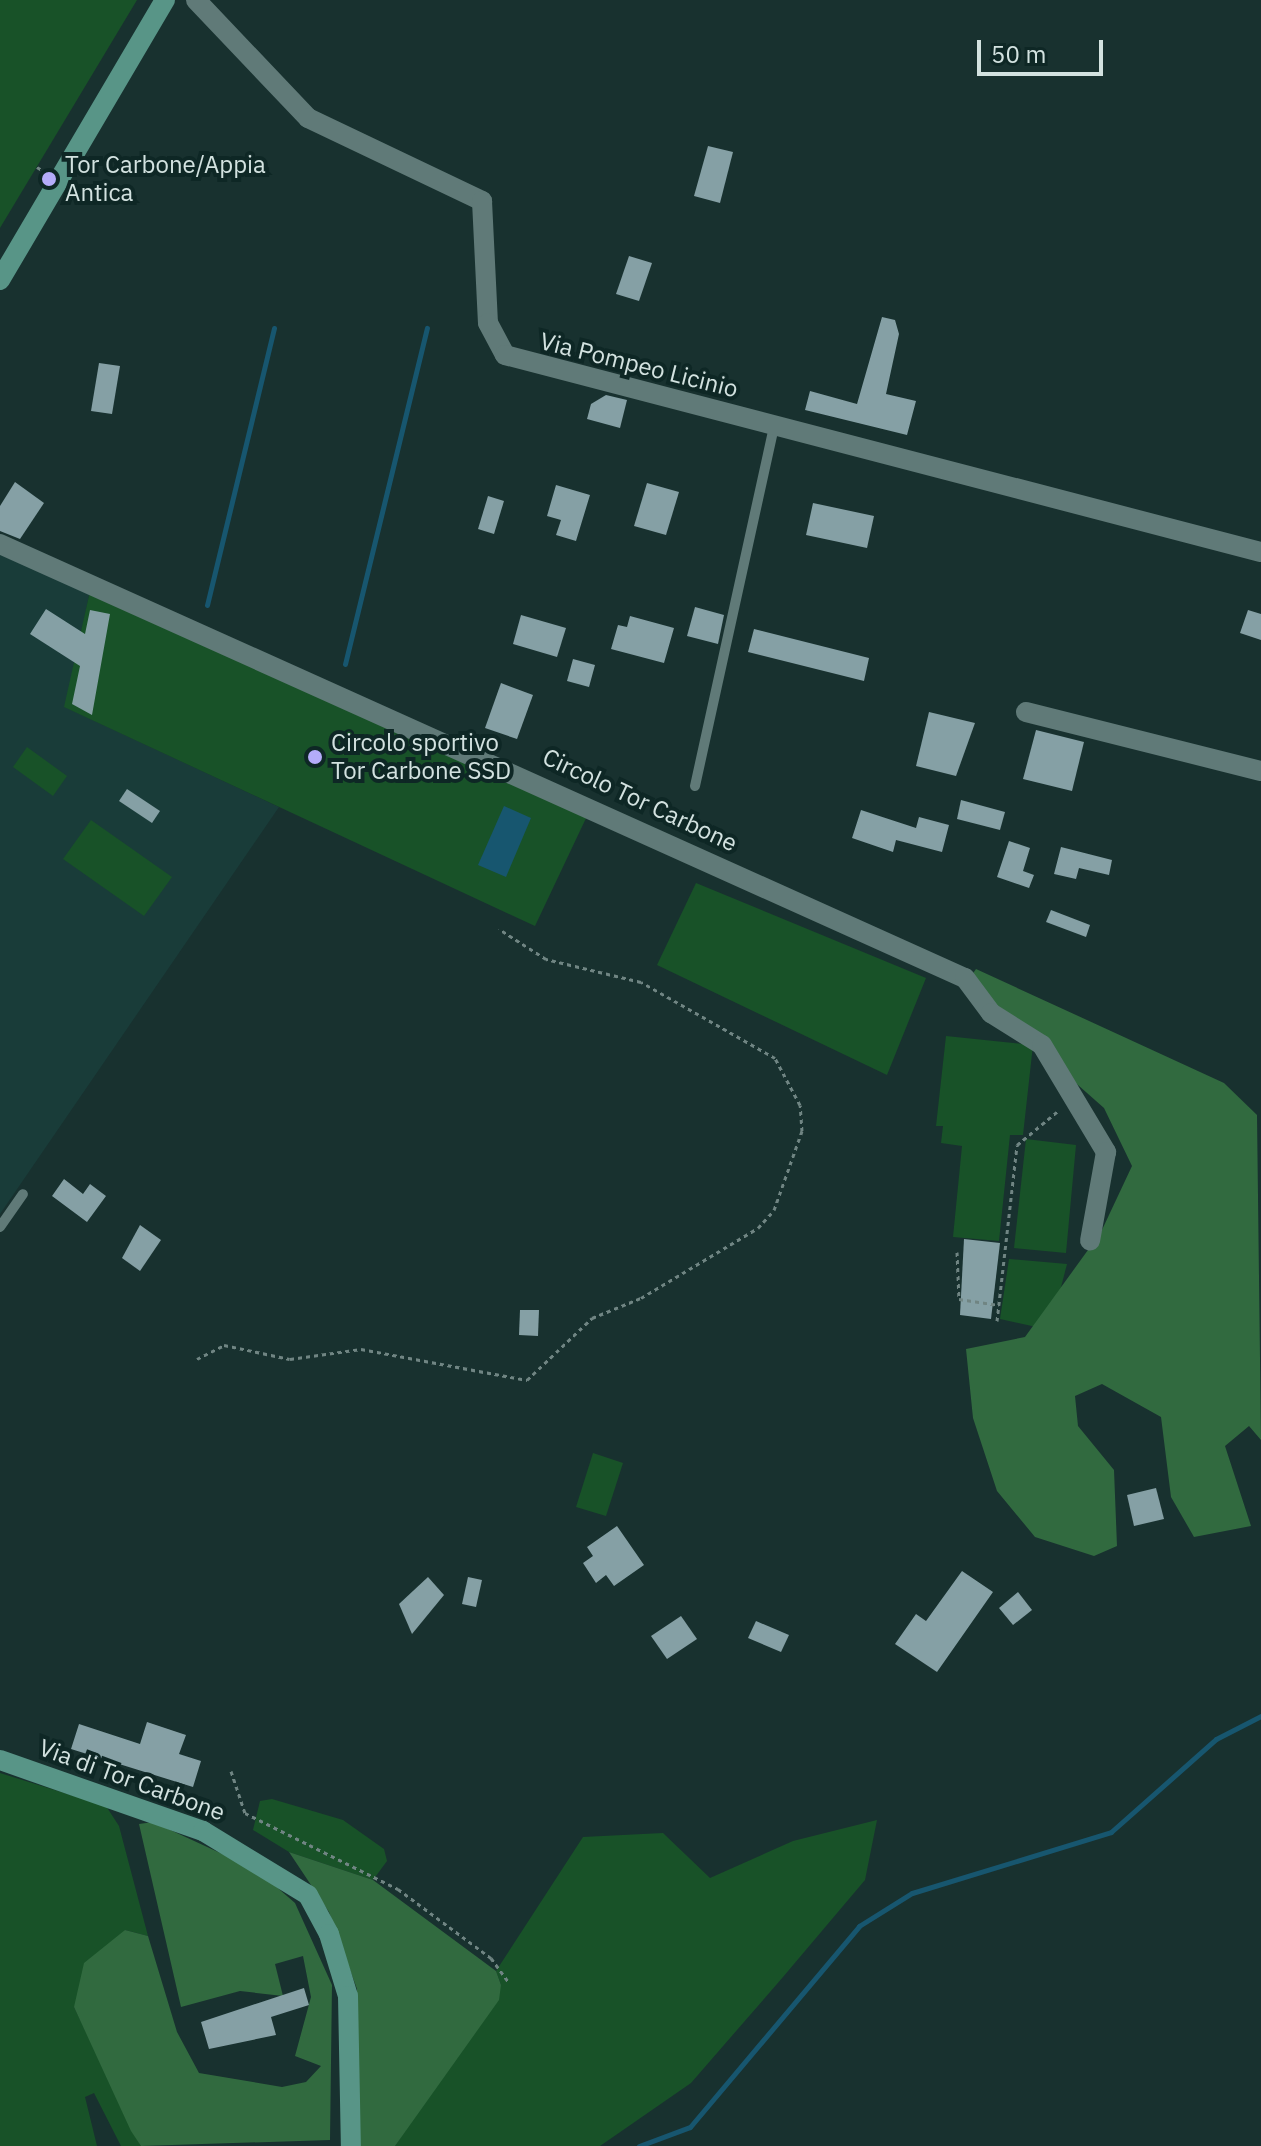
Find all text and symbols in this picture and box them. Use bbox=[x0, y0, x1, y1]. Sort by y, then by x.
scale bar bbox=[981, 24, 1107, 74]
text: 50 m bbox=[991, 38, 1046, 70]
place label: Tor Carbone/Appia Antica bbox=[65, 151, 266, 207]
marker: Tor Carbone/Appia Antica bbox=[40, 170, 58, 188]
street label: Via Pompeo Licinio bbox=[537, 326, 741, 404]
place label: Circolo sportivo Tor Carbone SSD bbox=[331, 729, 511, 785]
street label: Circolo Tor Carbone bbox=[538, 742, 742, 858]
marker: Circolo sportivo Tor Carbone SSD bbox=[306, 748, 324, 766]
street label: Via di Tor Carbone bbox=[35, 1733, 229, 1827]

